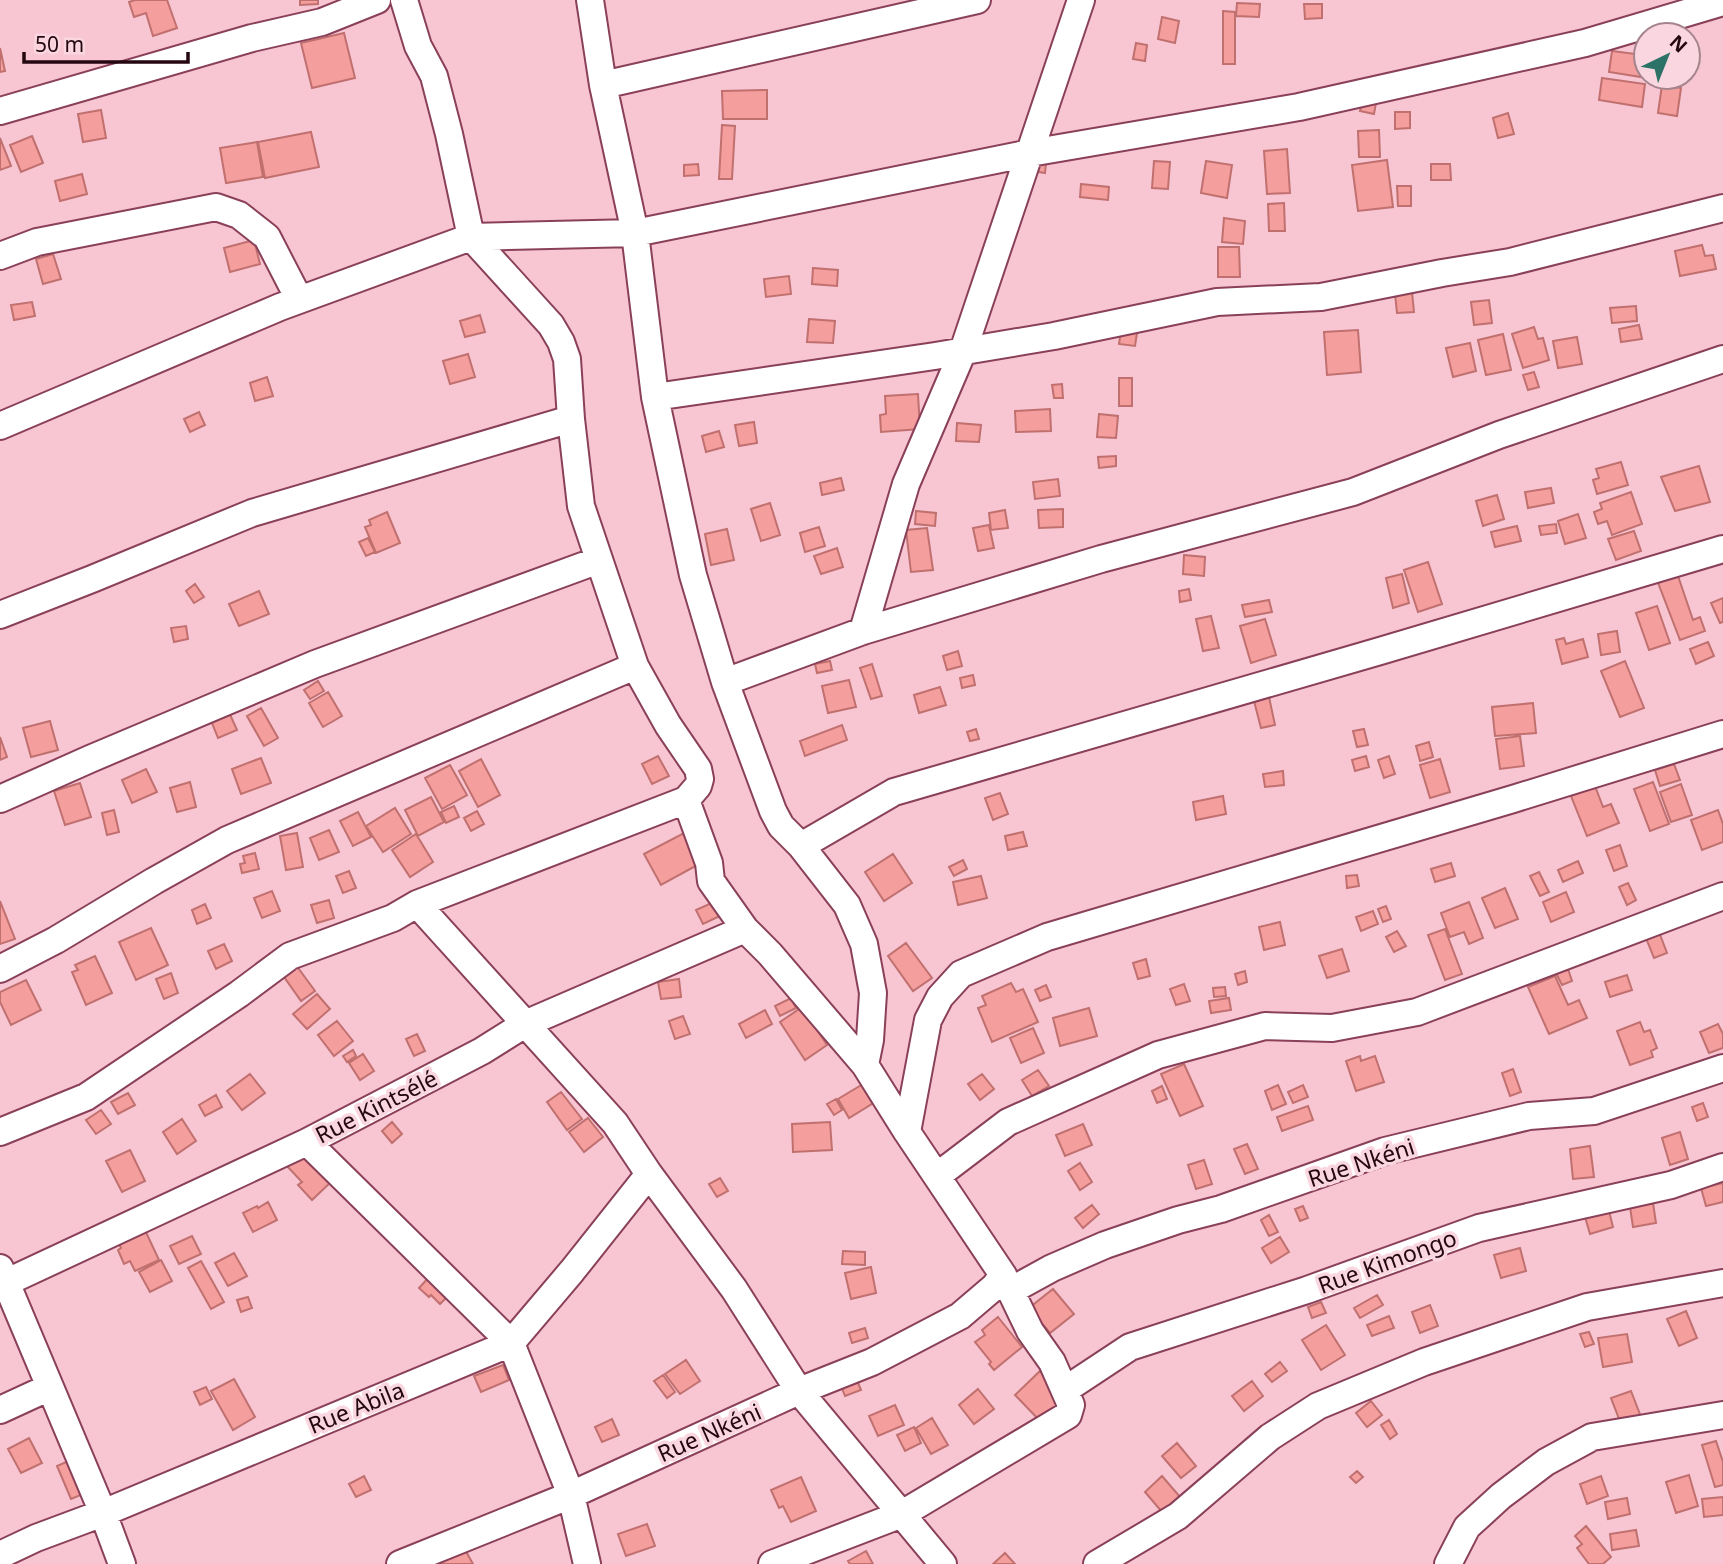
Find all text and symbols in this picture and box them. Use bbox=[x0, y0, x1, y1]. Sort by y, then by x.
scale bar bbox=[24, 21, 189, 65]
north arrow bbox=[1632, 21, 1702, 91]
text: N bbox=[1664, 29, 1693, 58]
text: 50 m bbox=[35, 30, 84, 58]
street label: Rue Kintsélé bbox=[309, 1062, 443, 1150]
street label: Rue Nkéni bbox=[1304, 1130, 1418, 1194]
street label: Rue Kimongo bbox=[1313, 1221, 1461, 1301]
street label: Rue Abila bbox=[303, 1373, 409, 1441]
street label: Rue Nkéni bbox=[652, 1395, 766, 1469]

